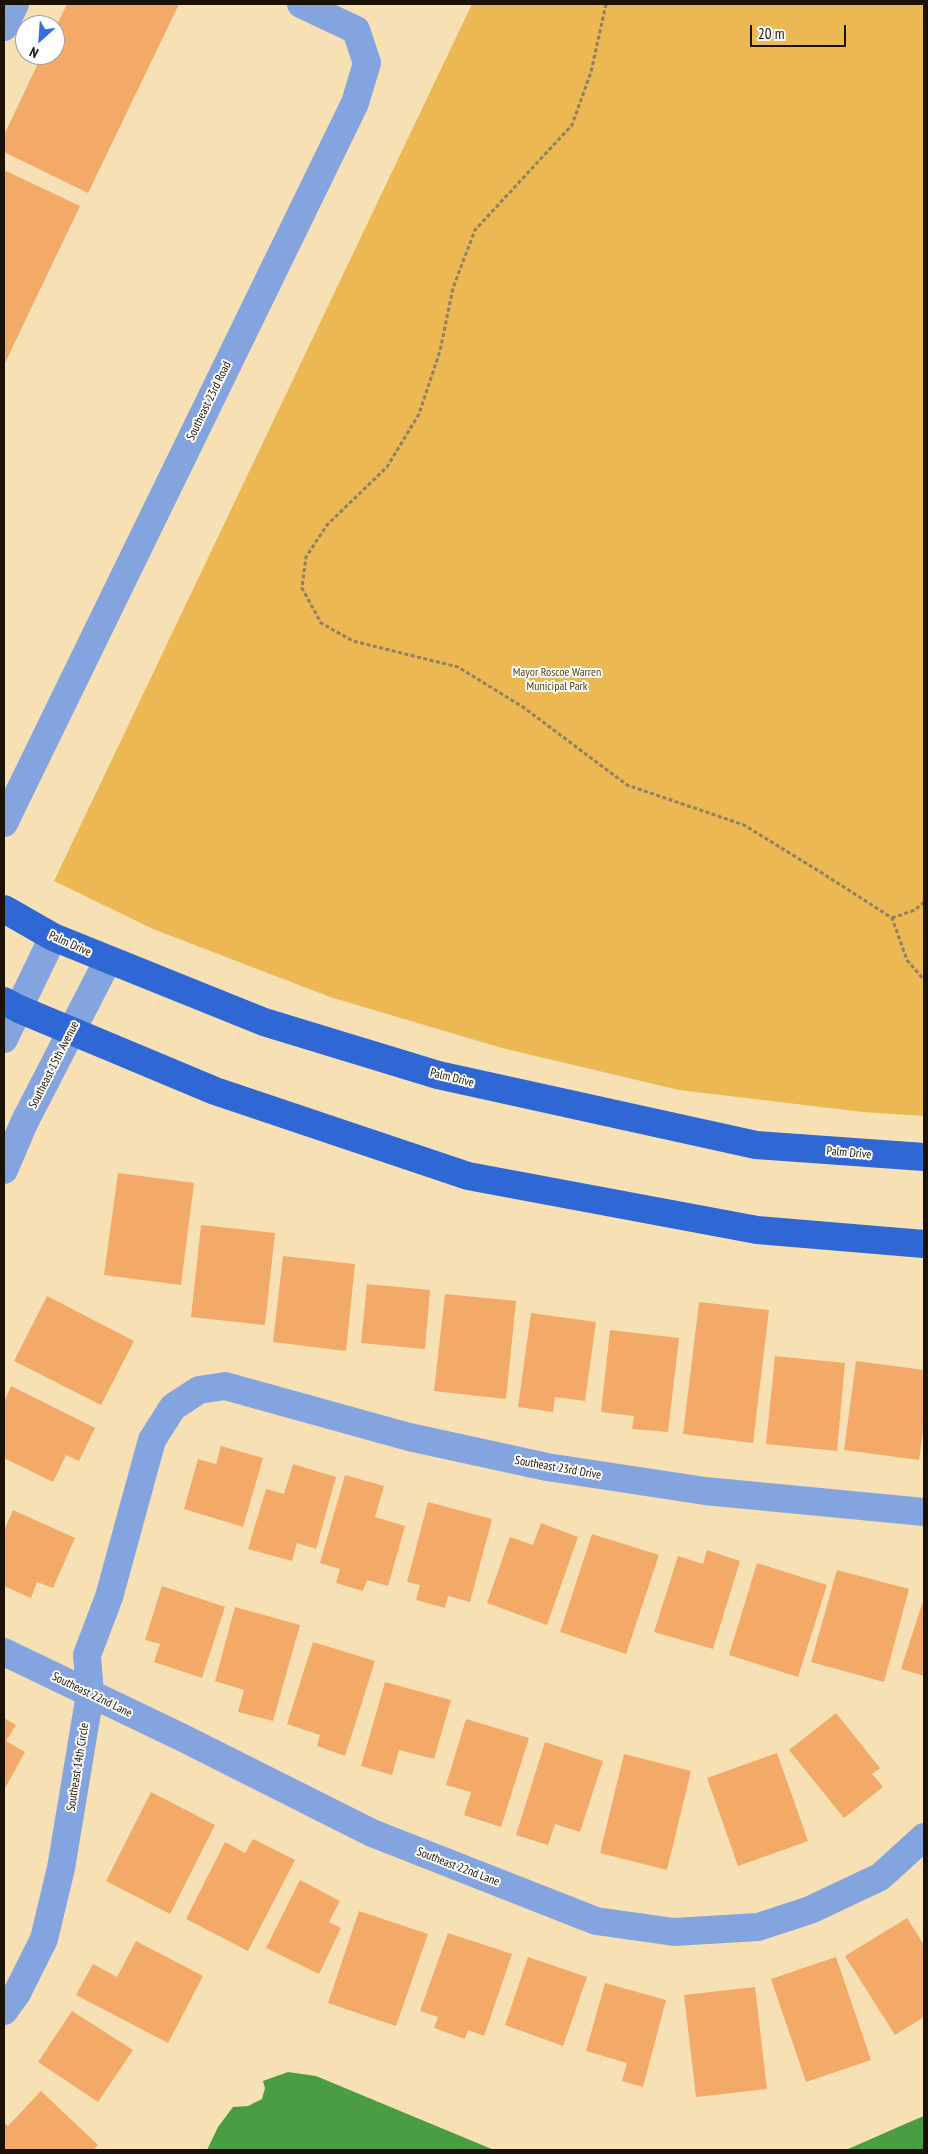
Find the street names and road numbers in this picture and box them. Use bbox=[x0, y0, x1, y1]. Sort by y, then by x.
street label: Southeast 23rd Road bbox=[184, 359, 234, 443]
street label: Palm Drive bbox=[47, 928, 93, 960]
street label: Southeast 15th Avenue bbox=[26, 1019, 82, 1111]
street label: Palm Drive bbox=[429, 1066, 475, 1090]
street label: Palm Drive bbox=[826, 1144, 872, 1162]
street label: Southeast 23rd Drive bbox=[514, 1453, 602, 1483]
street label: Southeast 22nd Lane bbox=[50, 1669, 134, 1721]
street label: Southeast 14th Circle bbox=[64, 1722, 92, 1812]
street label: Southeast 22nd Lane bbox=[415, 1845, 501, 1889]

